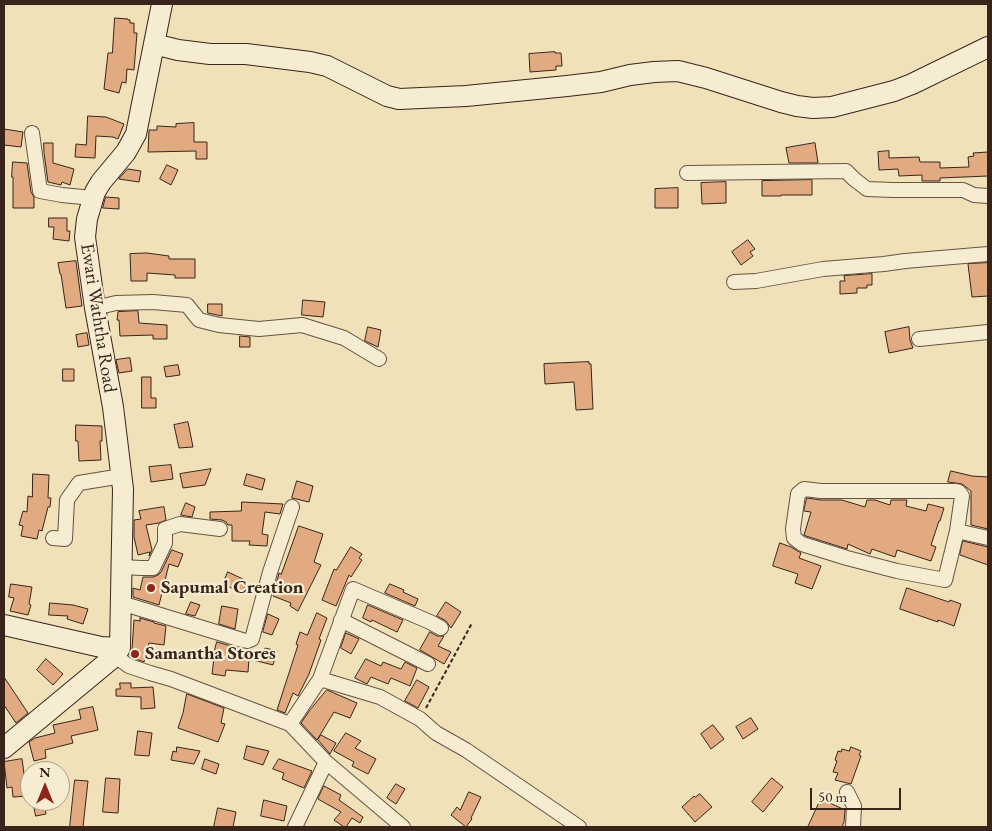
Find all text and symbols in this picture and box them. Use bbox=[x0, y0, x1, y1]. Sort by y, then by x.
street label: Ewari Waththa Road bbox=[75, 242, 121, 394]
place label: Sapumal Creation bbox=[161, 577, 304, 599]
marker: Sapumal Creation bbox=[145, 582, 157, 594]
place label: Samantha Stores bbox=[145, 643, 276, 665]
marker: Samantha Stores bbox=[129, 648, 141, 660]
north arrow bbox=[20, 761, 70, 811]
text: N bbox=[39, 763, 51, 781]
scale bar bbox=[812, 778, 903, 810]
text: 50 m bbox=[818, 787, 847, 806]

